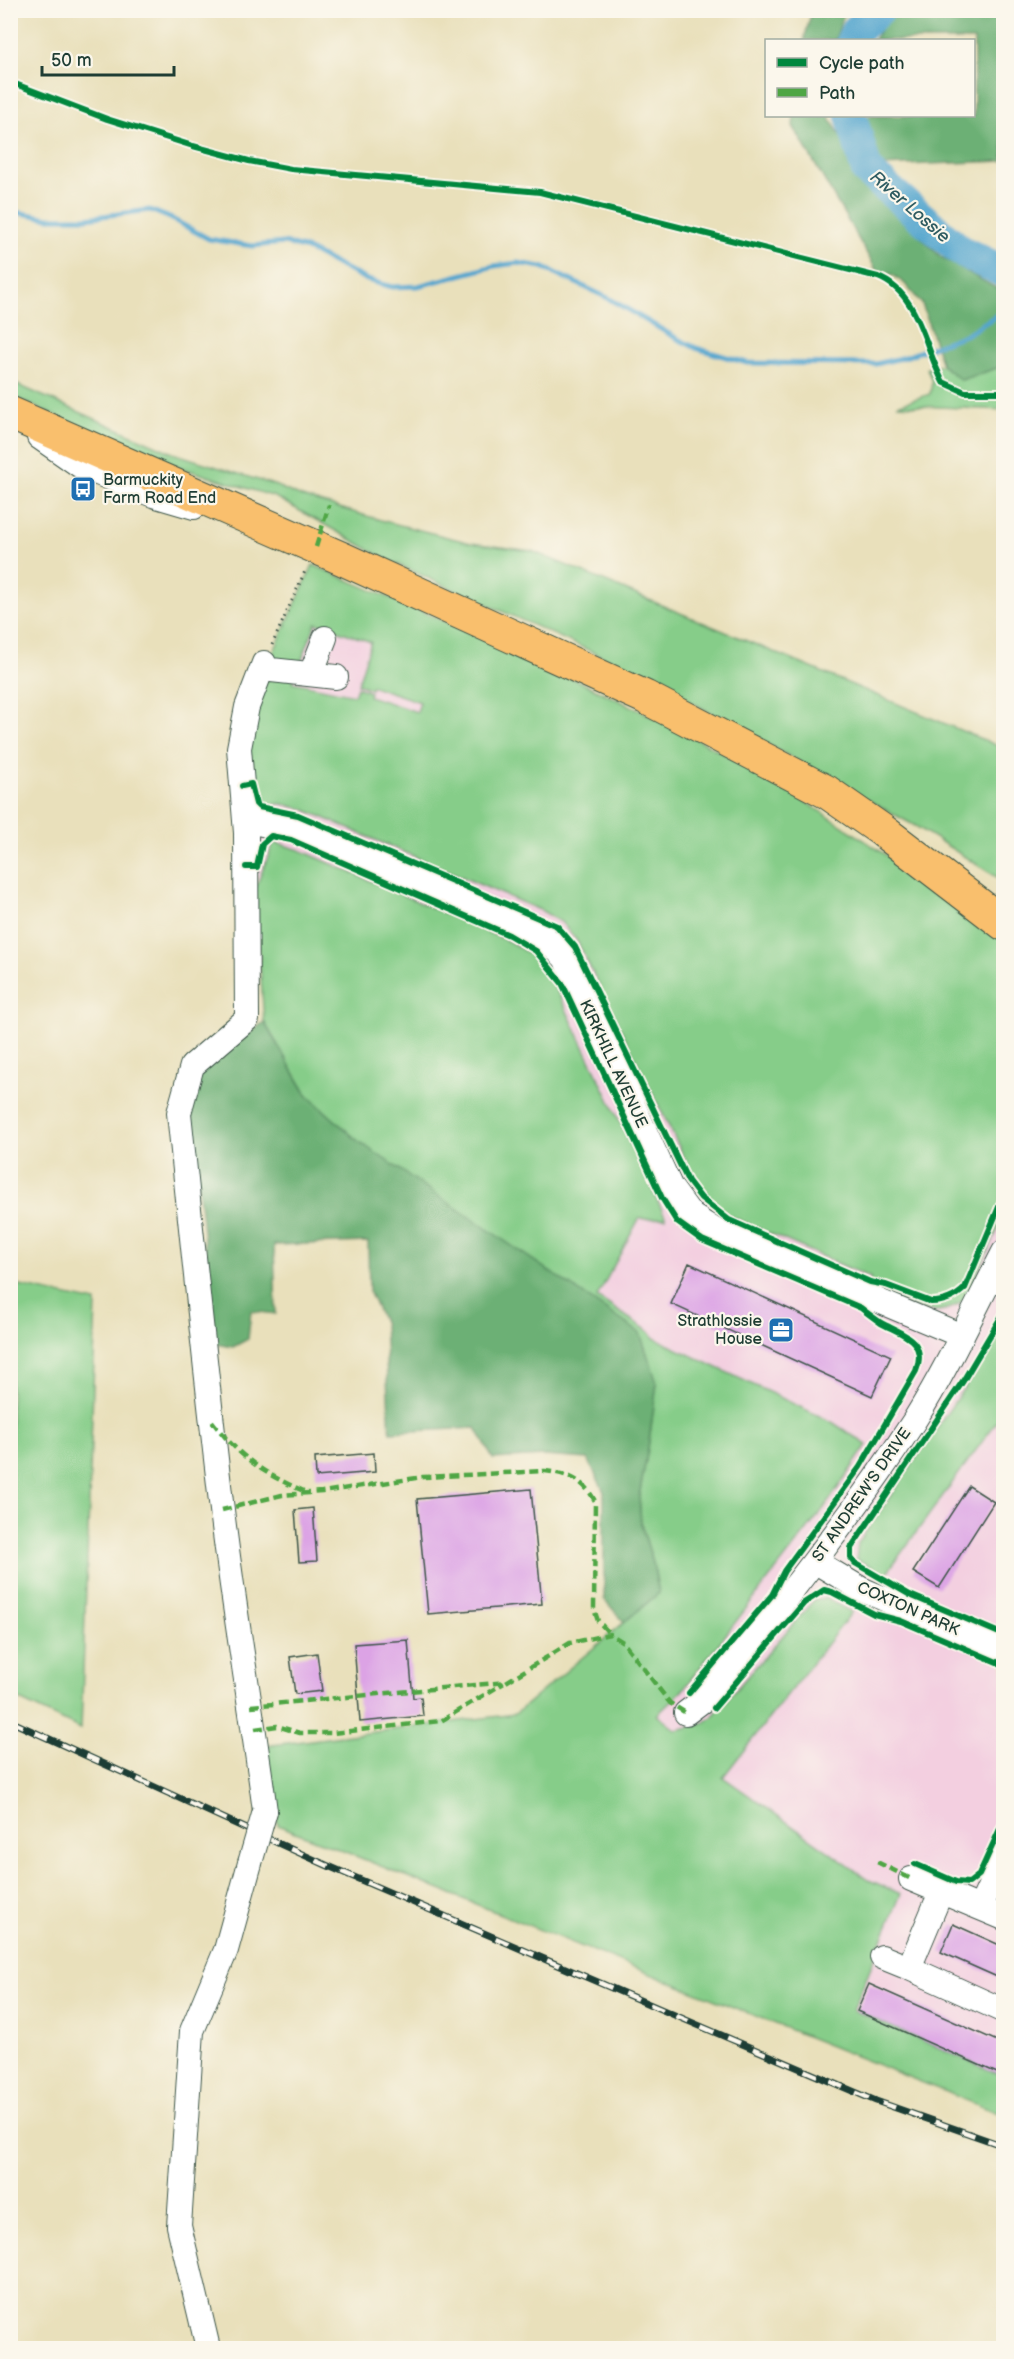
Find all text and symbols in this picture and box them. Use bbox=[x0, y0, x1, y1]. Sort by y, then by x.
scale bar bbox=[42, 39, 174, 77]
legend bbox=[765, 39, 975, 117]
text: 50 m bbox=[51, 50, 92, 71]
text: Cycle path bbox=[819, 53, 905, 74]
text: Path bbox=[819, 83, 855, 104]
water label: River Lossie bbox=[866, 167, 954, 247]
place label: Barmuckity Farm Road End bbox=[103, 471, 216, 508]
bus stop icon: Barmuckity Farm Road End bbox=[68, 474, 98, 504]
street label: KIRKHILL AVENUE bbox=[575, 997, 651, 1131]
place label: Strathlossie House bbox=[678, 1312, 763, 1349]
office icon: Strathlossie House bbox=[766, 1315, 796, 1345]
street label: ST ANDREW'S DRIVE bbox=[809, 1424, 915, 1566]
street label: COXTON PARK bbox=[854, 1578, 963, 1640]

